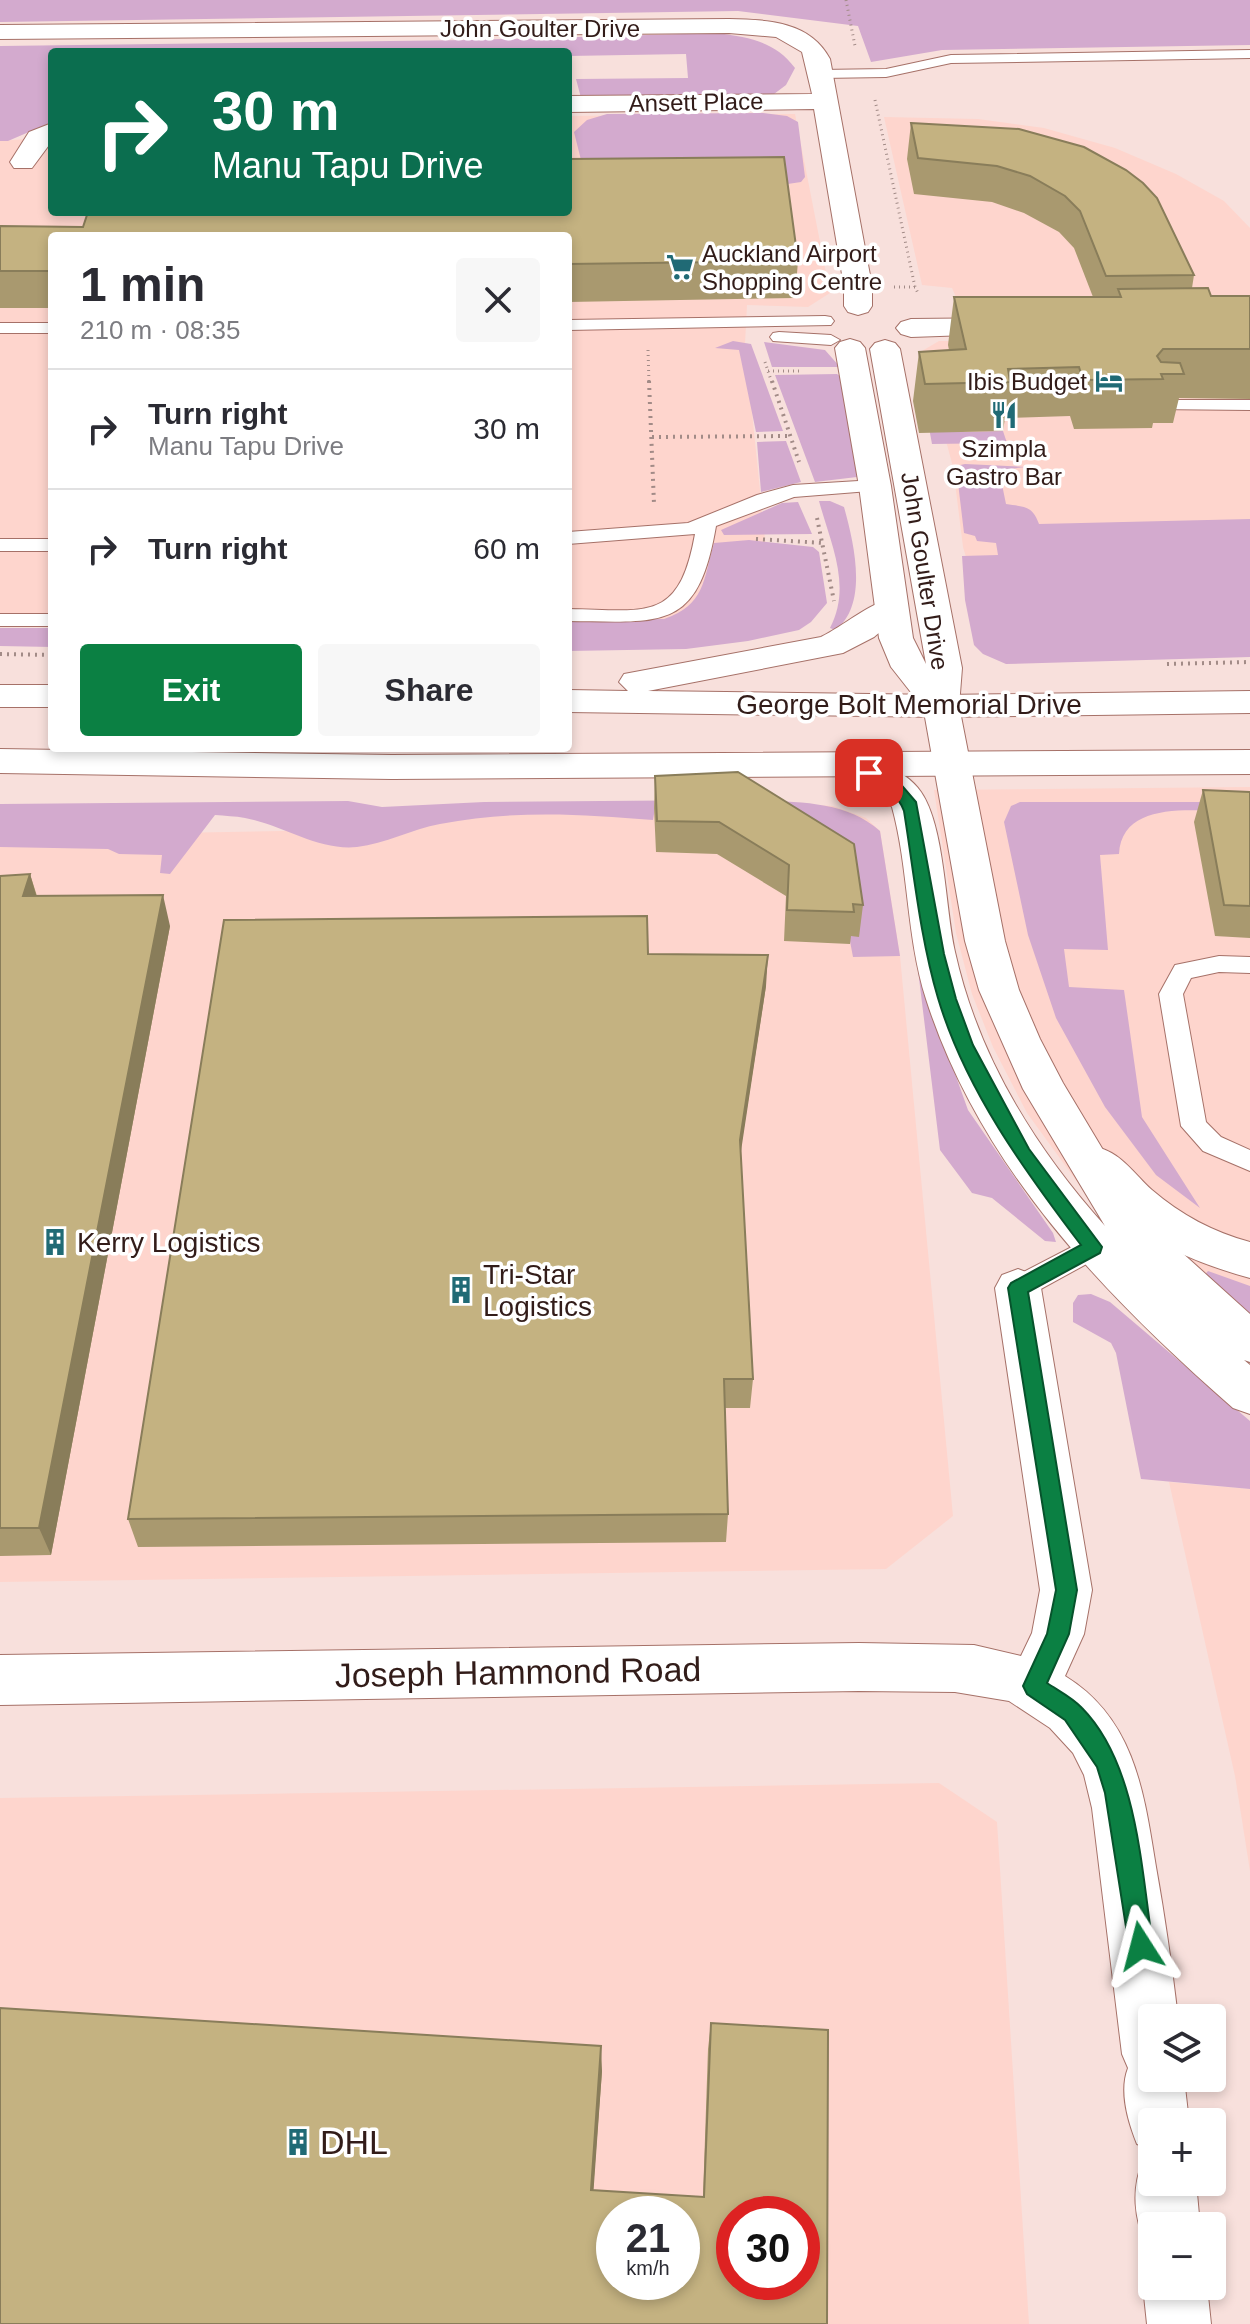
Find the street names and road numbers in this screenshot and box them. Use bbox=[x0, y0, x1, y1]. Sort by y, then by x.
street label: John Goulter Drive bbox=[440, 15, 640, 42]
street label: Ansett Place bbox=[628, 87, 764, 117]
street label: John Goulter Drive bbox=[896, 470, 954, 672]
street label: George Bolt Memorial Drive bbox=[736, 689, 1082, 720]
street label: Joseph Hammond Road bbox=[334, 1650, 702, 1694]

